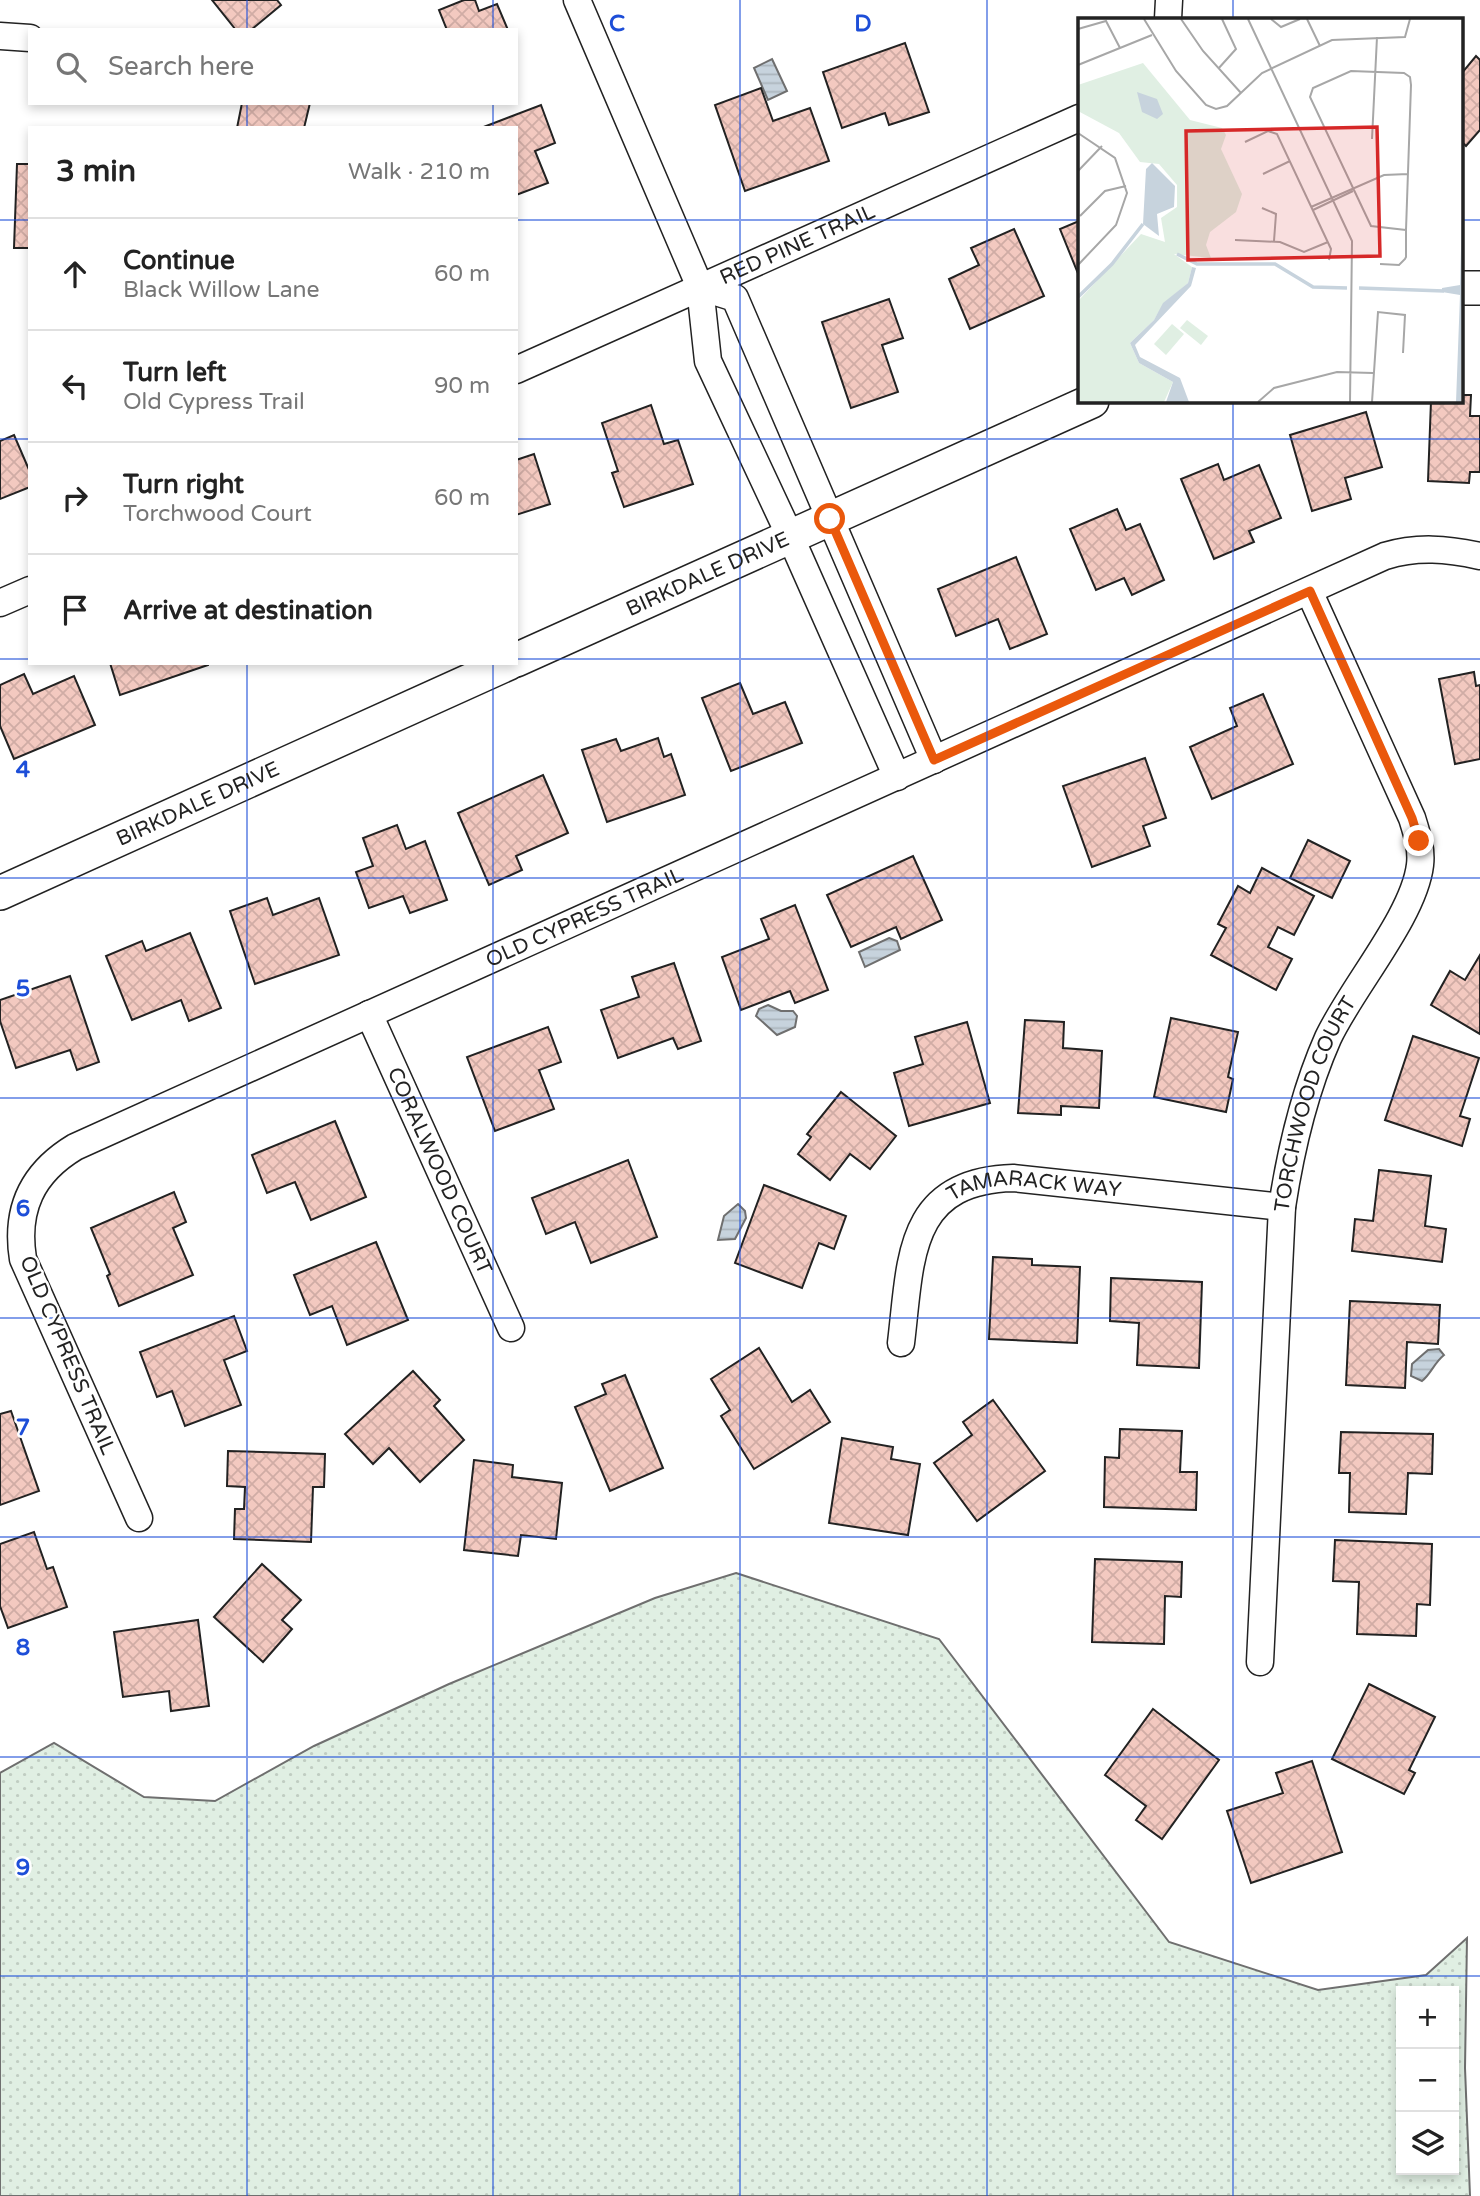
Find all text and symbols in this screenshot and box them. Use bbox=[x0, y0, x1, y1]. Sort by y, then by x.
text: C bbox=[609, 10, 625, 38]
text: D bbox=[854, 10, 872, 38]
inset map bbox=[1078, 18, 1462, 402]
search box bbox=[28, 28, 518, 105]
icon: search bbox=[52, 48, 90, 86]
text: Search here bbox=[108, 51, 254, 82]
text: 3 min bbox=[56, 153, 136, 190]
text: Walk · 210 m bbox=[348, 158, 490, 186]
street label: RED PINE TRAIL bbox=[716, 199, 879, 290]
text: Continue bbox=[123, 245, 235, 276]
icon: ahead bbox=[56, 255, 94, 293]
text: 60 m bbox=[434, 260, 490, 288]
text: Black Willow Lane bbox=[123, 276, 320, 304]
text: Turn left bbox=[123, 357, 226, 388]
icon: left bbox=[56, 367, 94, 405]
text: 90 m bbox=[434, 372, 490, 400]
text: Old Cypress Trail bbox=[123, 388, 305, 416]
text: Turn right bbox=[123, 469, 244, 500]
icon: right bbox=[56, 479, 94, 517]
text: 60 m bbox=[434, 484, 490, 512]
text: Torchwood Court bbox=[123, 500, 312, 528]
route start bbox=[814, 503, 845, 534]
street label: BIRKDALE DRIVE bbox=[622, 527, 793, 622]
icon: arrive bbox=[56, 591, 94, 629]
text: Arrive at destination bbox=[123, 595, 373, 626]
text: 4 bbox=[16, 756, 31, 784]
street label: BIRKDALE DRIVE bbox=[112, 756, 283, 852]
route end bbox=[1403, 825, 1434, 856]
street label: OLD CYPRESS TRAIL bbox=[482, 862, 687, 973]
text: 5 bbox=[16, 975, 30, 1003]
street label: TORCHWOOD COURT bbox=[1269, 992, 1362, 1214]
street label: CORALWOOD COURT bbox=[382, 1063, 497, 1279]
street label: TAMARACK WAY bbox=[942, 1166, 1123, 1207]
text: 6 bbox=[16, 1195, 30, 1223]
street label: OLD CYPRESS TRAIL bbox=[14, 1252, 121, 1458]
text: 7 bbox=[16, 1414, 30, 1442]
text: 8 bbox=[16, 1634, 30, 1662]
text: 9 bbox=[16, 1854, 30, 1882]
map controls bbox=[1396, 1986, 1459, 2175]
button: + bbox=[1396, 1986, 1459, 2049]
button: − bbox=[1396, 2049, 1459, 2112]
button: layers bbox=[1396, 2112, 1459, 2175]

